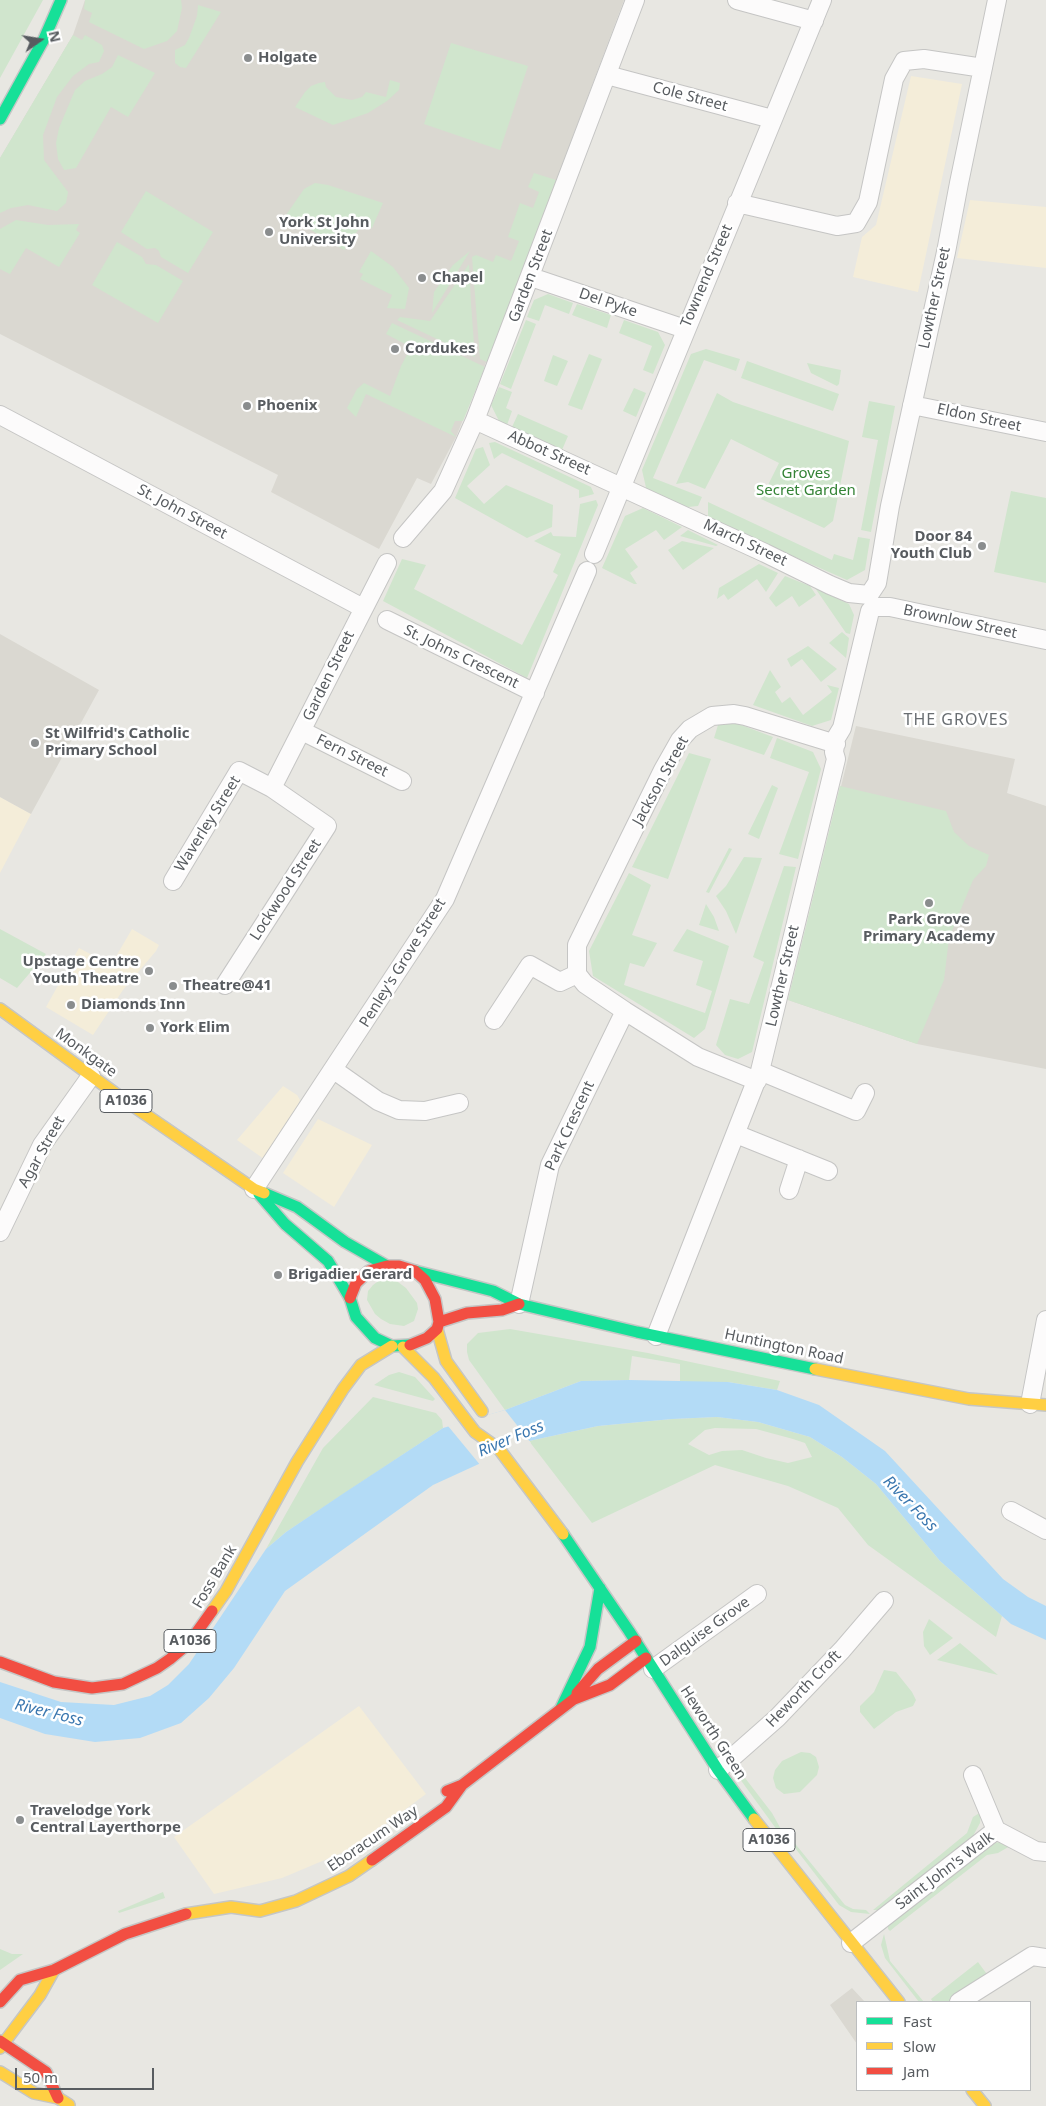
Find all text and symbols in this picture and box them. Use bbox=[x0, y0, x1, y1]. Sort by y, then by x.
north arrow bbox=[15, 15, 65, 65]
text: N bbox=[45, 29, 66, 44]
place label: Holgate bbox=[258, 49, 317, 67]
marker: Holgate bbox=[242, 52, 254, 64]
street label: Cole Street bbox=[651, 78, 729, 116]
place label: York St John University bbox=[279, 214, 369, 249]
street label: Townend Street bbox=[677, 222, 737, 330]
marker: York St John University bbox=[263, 226, 275, 238]
street label: Garden Street bbox=[505, 227, 557, 325]
street label: Lowther Street bbox=[915, 245, 955, 351]
place label: Chapel bbox=[432, 269, 483, 287]
marker: Chapel bbox=[416, 272, 428, 284]
street label: Del Pyke bbox=[577, 285, 639, 321]
place label: Cordukes bbox=[405, 340, 475, 358]
marker: Cordukes bbox=[389, 343, 401, 355]
place label: Phoenix bbox=[257, 397, 317, 415]
marker: Phoenix bbox=[241, 400, 253, 412]
street label: Eldon Street bbox=[935, 400, 1023, 436]
street label: Abbot Street bbox=[505, 427, 593, 479]
park label: Groves Secret Garden bbox=[756, 465, 856, 500]
street label: St. John Street bbox=[134, 481, 230, 543]
street label: March Street bbox=[700, 516, 790, 570]
place label: Door 84 Youth Club bbox=[891, 528, 972, 563]
marker: Door 84 Youth Club bbox=[976, 540, 988, 552]
street label: Brownlow Street bbox=[902, 601, 1018, 643]
street label: St. Johns Crescent bbox=[401, 621, 521, 693]
street label: Garden Street bbox=[299, 628, 359, 724]
district label: THE GROVES bbox=[902, 710, 1010, 730]
place label: St Wilfrid's Catholic Primary School bbox=[45, 725, 190, 760]
street label: Fern Street bbox=[313, 731, 391, 781]
street label: Jackson Street bbox=[629, 733, 693, 829]
marker: St Wilfrid's Catholic Primary School bbox=[29, 737, 41, 749]
street label: Waverley Street bbox=[171, 773, 245, 875]
street label: Lockwood Street bbox=[247, 836, 325, 944]
street label: Penley's Grove Street bbox=[356, 895, 450, 1031]
marker: Park Grove Primary Academy bbox=[923, 897, 935, 909]
place label: Park Grove Primary Academy bbox=[863, 911, 995, 946]
street label: Lowther Street bbox=[763, 924, 803, 1028]
place label: Upstage Centre Youth Theatre bbox=[23, 953, 139, 988]
marker: Upstage Centre Youth Theatre bbox=[143, 965, 155, 977]
place label: Theatre@41 bbox=[183, 977, 272, 995]
marker: Theatre@41 bbox=[167, 980, 179, 992]
place label: Diamonds Inn bbox=[81, 996, 185, 1014]
marker: Diamonds Inn bbox=[65, 999, 77, 1011]
place label: York Elim bbox=[160, 1019, 230, 1037]
marker: York Elim bbox=[144, 1022, 156, 1034]
street label: Monkgate bbox=[52, 1025, 120, 1081]
street label: Park Crescent bbox=[541, 1078, 599, 1174]
road number: A1036 bbox=[100, 1090, 152, 1112]
street label: Agar Street bbox=[15, 1113, 69, 1191]
place label: Brigadier Gerard bbox=[288, 1266, 412, 1284]
marker: Brigadier Gerard bbox=[272, 1269, 284, 1281]
street label: Huntington Road bbox=[723, 1326, 845, 1368]
water label: River Foss bbox=[475, 1417, 547, 1461]
water label: River Foss bbox=[879, 1472, 941, 1536]
street label: Foss Bank bbox=[189, 1542, 241, 1612]
street label: Dalguise Grove bbox=[657, 1593, 753, 1671]
road number: A1036 bbox=[164, 1630, 216, 1652]
street label: Heworth Croft bbox=[763, 1647, 845, 1731]
street label: Heworth Green bbox=[676, 1683, 750, 1783]
water label: River Foss bbox=[13, 1695, 85, 1731]
place label: Travelodge York Central Layerthorpe bbox=[30, 1802, 181, 1837]
street label: Eboracum Way bbox=[324, 1802, 422, 1876]
marker: Travelodge York Central Layerthorpe bbox=[14, 1814, 26, 1826]
road number: A1036 bbox=[743, 1828, 795, 1852]
street label: Saint John's Walk bbox=[892, 1828, 998, 1914]
legend bbox=[856, 2001, 1031, 2091]
text: Fast bbox=[903, 2011, 932, 2031]
text: Slow bbox=[903, 2036, 936, 2056]
scale bar bbox=[18, 2058, 156, 2090]
text: Jam bbox=[903, 2061, 930, 2081]
text: 50 m bbox=[23, 2067, 58, 2087]

